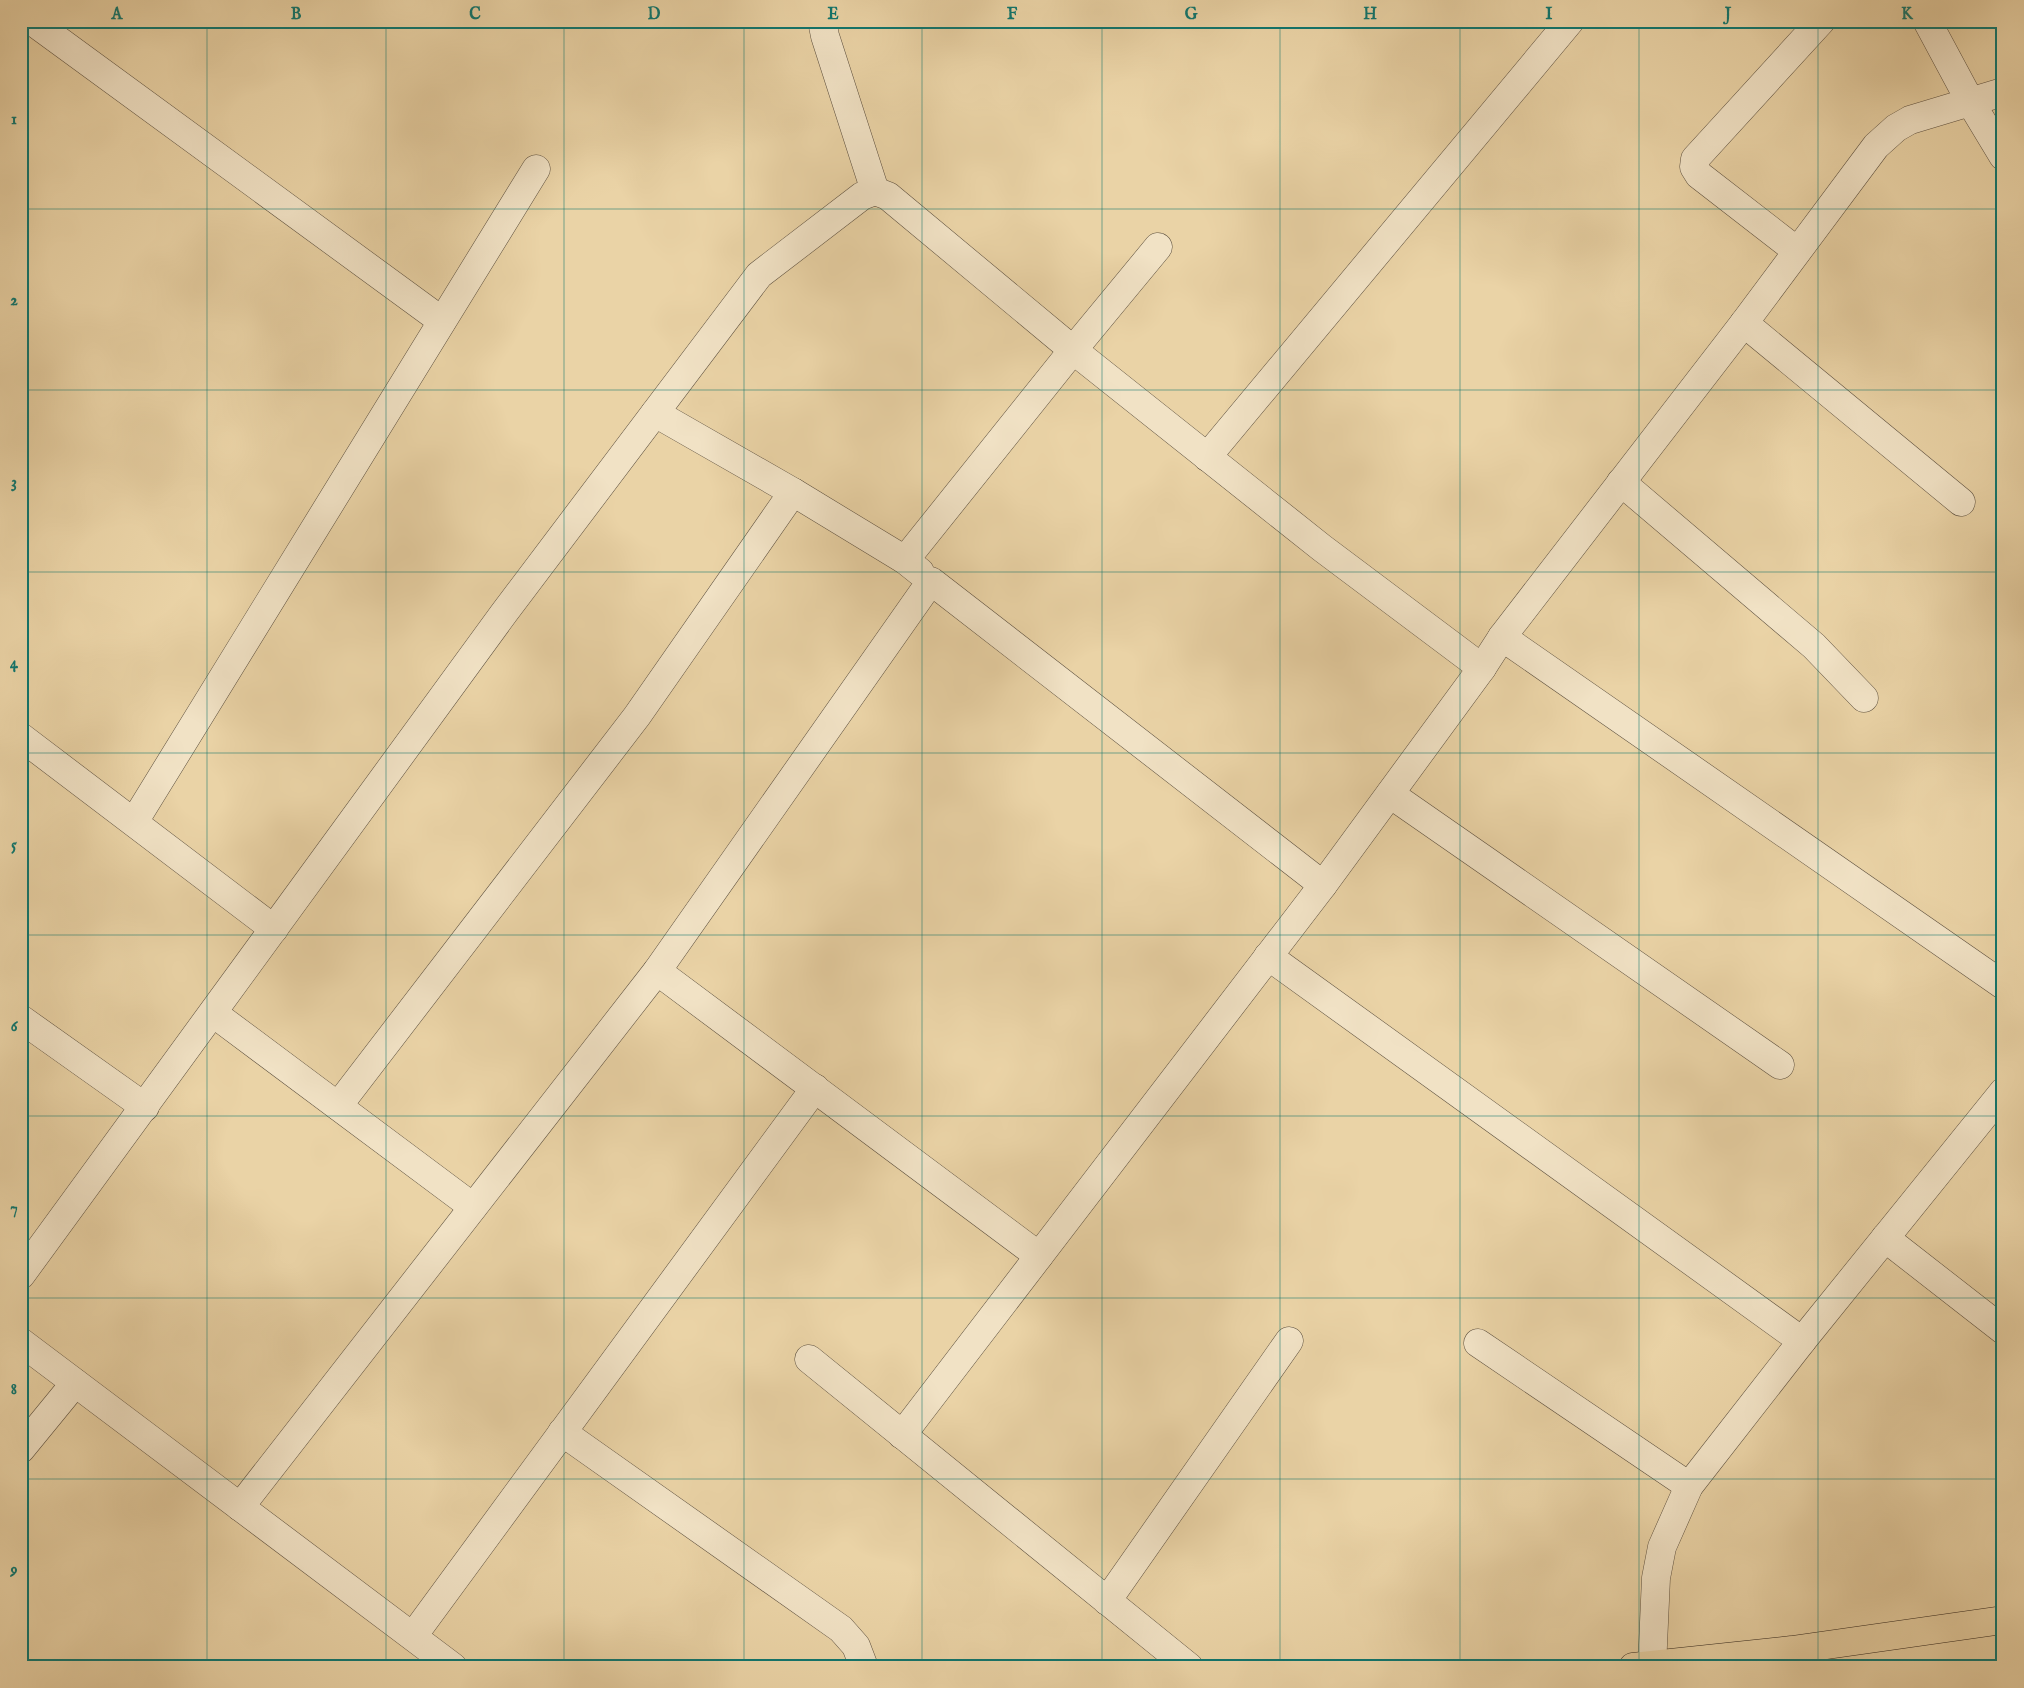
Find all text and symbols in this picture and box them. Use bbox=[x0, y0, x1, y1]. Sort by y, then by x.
text: A bbox=[111, 5, 124, 25]
text: B bbox=[291, 5, 302, 25]
text: C bbox=[469, 5, 481, 25]
text: D bbox=[648, 5, 661, 25]
text: E bbox=[827, 5, 839, 25]
text: F bbox=[1007, 5, 1018, 25]
text: G bbox=[1185, 5, 1198, 25]
text: H bbox=[1363, 5, 1377, 25]
text: I bbox=[1546, 5, 1553, 25]
text: J bbox=[1723, 5, 1732, 25]
text: K bbox=[1901, 5, 1914, 25]
text: 1 bbox=[11, 110, 17, 130]
text: 2 bbox=[10, 291, 18, 311]
text: 3 bbox=[11, 473, 17, 493]
text: 4 bbox=[10, 654, 19, 674]
text: 5 bbox=[11, 836, 17, 856]
text: 6 bbox=[11, 1017, 19, 1037]
text: 7 bbox=[10, 1199, 18, 1219]
text: 8 bbox=[11, 1380, 17, 1400]
text: 9 bbox=[10, 1561, 18, 1581]

